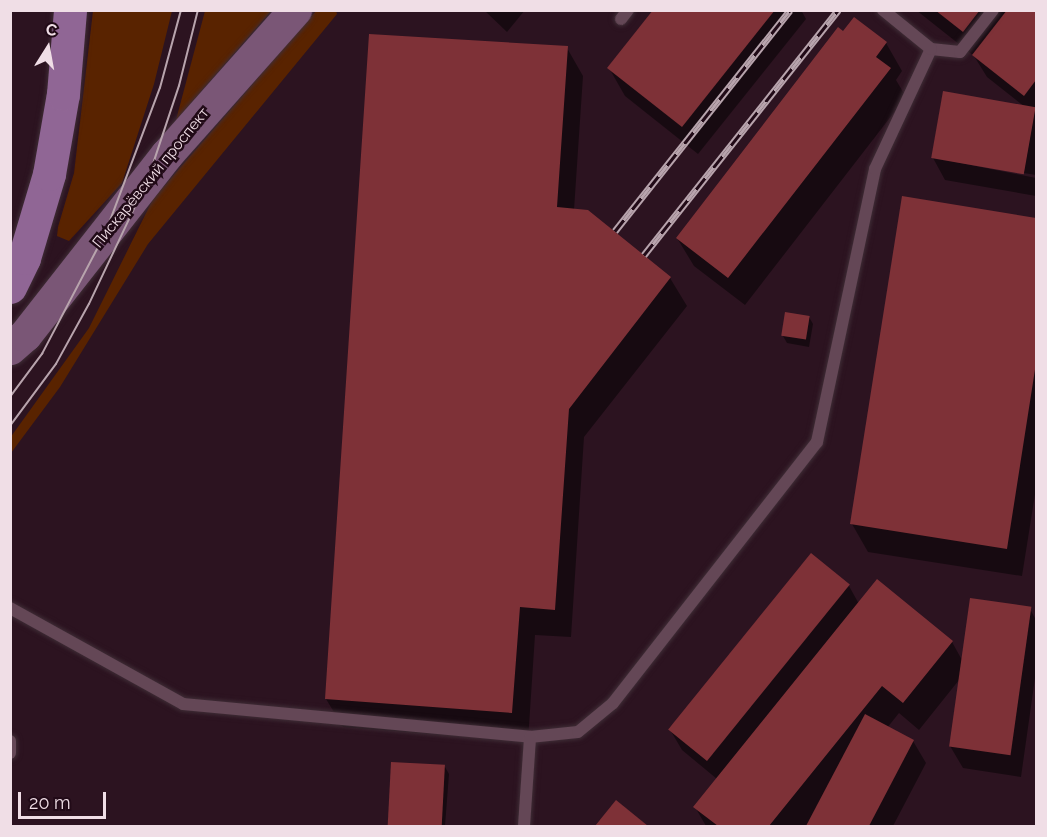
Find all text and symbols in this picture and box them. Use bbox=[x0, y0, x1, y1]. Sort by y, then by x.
north arrow bbox=[18, 18, 78, 78]
text: С bbox=[44, 19, 59, 40]
street label: Пискарёвский проспект bbox=[89, 104, 213, 252]
scale bar bbox=[21, 780, 110, 818]
text: 20 m bbox=[29, 792, 71, 813]

